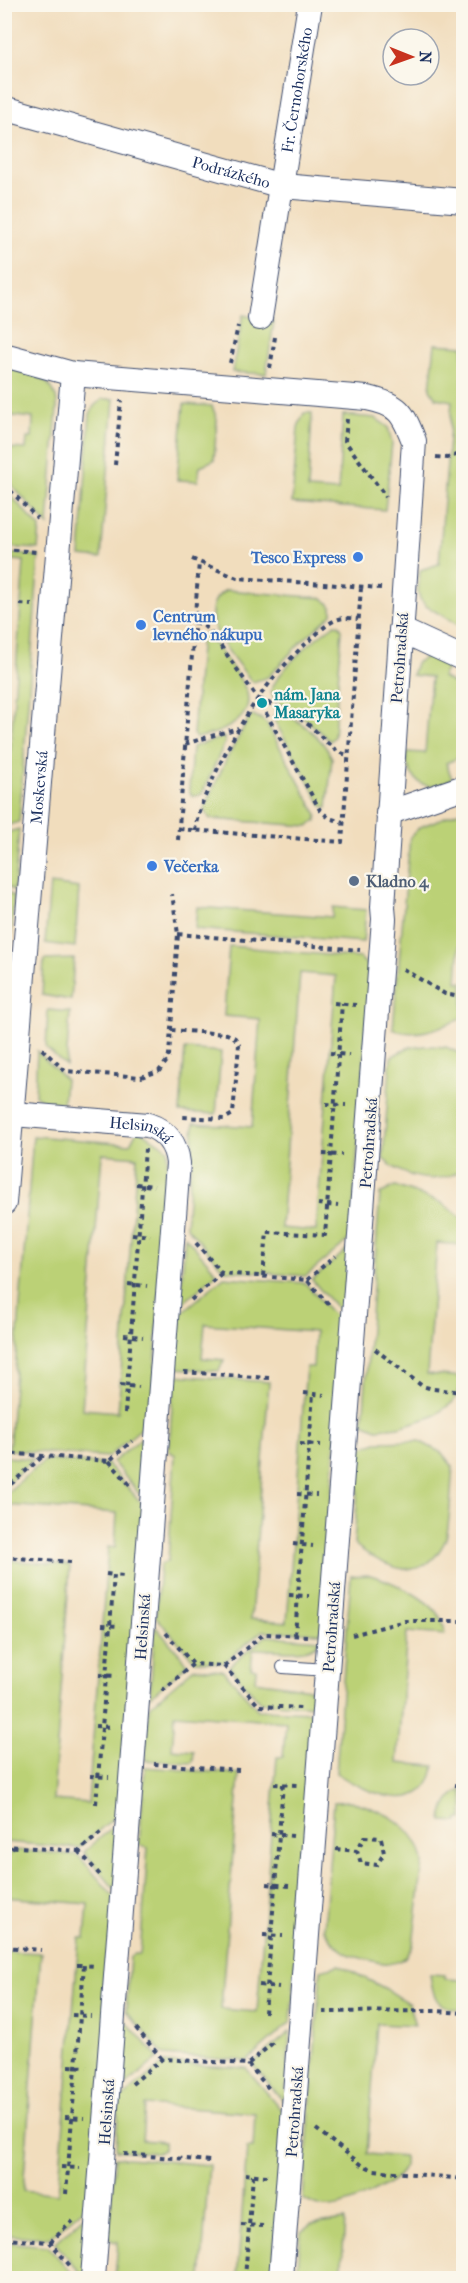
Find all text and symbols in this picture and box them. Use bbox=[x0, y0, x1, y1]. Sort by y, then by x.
street label: Fr. Černohorského bbox=[277, 26, 316, 154]
north arrow bbox=[381, 27, 441, 87]
text: N bbox=[416, 51, 435, 64]
street label: Podrázkého bbox=[190, 152, 272, 192]
place label: Tesco Express bbox=[250, 548, 346, 568]
marker: Tesco Express bbox=[351, 550, 365, 564]
place label: Centrum levného nákupu bbox=[152, 607, 263, 645]
street label: Petrohradská bbox=[387, 611, 412, 704]
marker: Centrum levného nákupu bbox=[134, 618, 148, 632]
place label: nám. Jana Masaryka bbox=[273, 685, 341, 723]
marker: nám. Jana Masaryka bbox=[255, 696, 269, 710]
street label: Moskevská bbox=[27, 749, 52, 825]
place label: Večerka bbox=[163, 857, 219, 876]
marker: Večerka bbox=[145, 859, 159, 873]
place label: Kladno 4 bbox=[366, 872, 430, 892]
marker: Kladno 4 bbox=[347, 874, 361, 888]
street label: Petrohradská bbox=[356, 1096, 381, 1189]
street label: Helsinská bbox=[109, 1113, 178, 1148]
street label: Petrohradská bbox=[319, 1580, 344, 1673]
street label: Helsinská bbox=[131, 1593, 154, 1661]
street label: Petrohradská bbox=[282, 2065, 307, 2158]
street label: Helsinská bbox=[95, 2078, 118, 2146]

